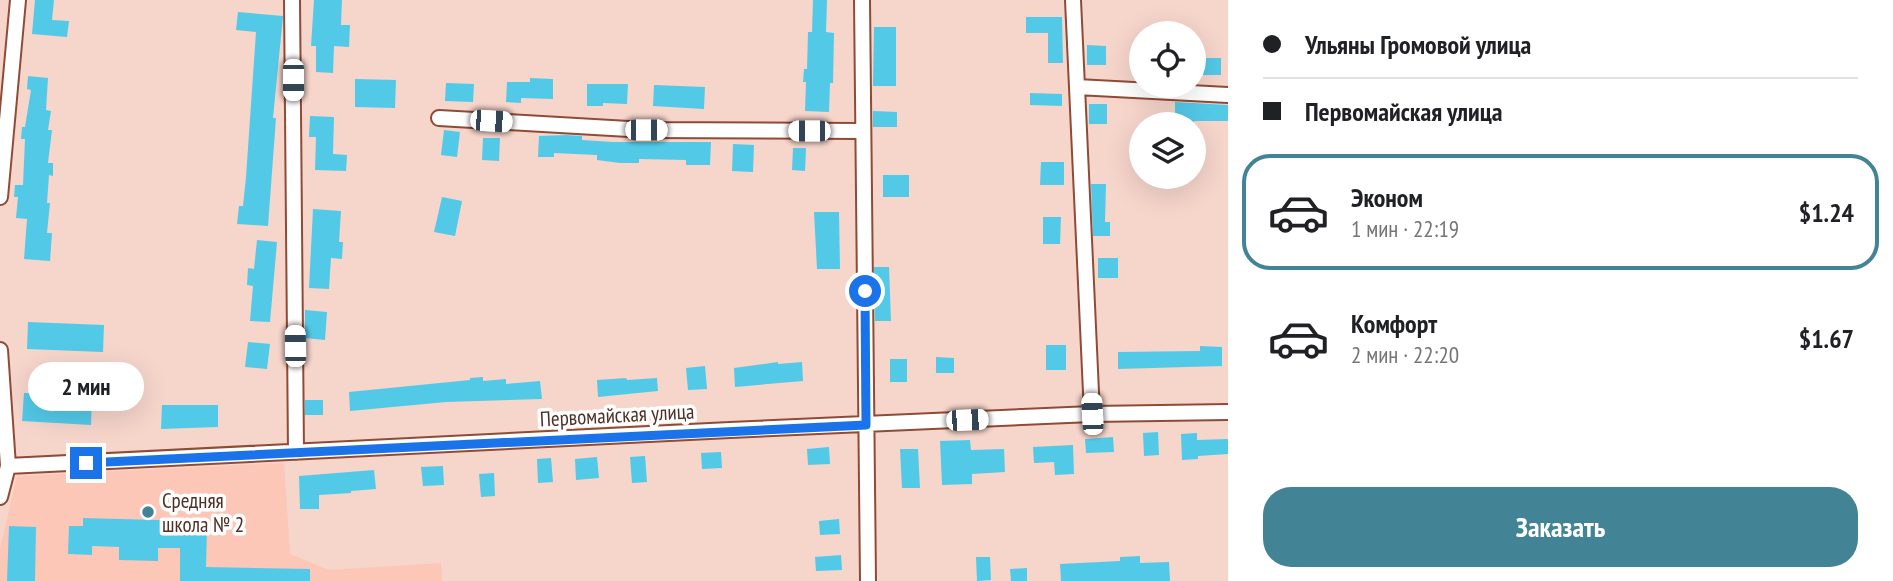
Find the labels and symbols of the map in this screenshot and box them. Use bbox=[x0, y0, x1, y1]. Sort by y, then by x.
car bbox=[283, 59, 304, 101]
car bbox=[470, 109, 513, 133]
car bbox=[626, 120, 668, 141]
car bbox=[789, 121, 831, 142]
route start bbox=[849, 275, 881, 307]
car bbox=[285, 325, 306, 367]
callout: 2 мин bbox=[28, 362, 144, 410]
car bbox=[1081, 392, 1104, 436]
street label: Первомайская улица bbox=[539, 397, 695, 433]
car bbox=[946, 409, 989, 431]
route end bbox=[70, 447, 102, 479]
place label: Средняя школа № 2 bbox=[162, 487, 244, 538]
marker: Средняя школа № 2 bbox=[140, 504, 156, 520]

